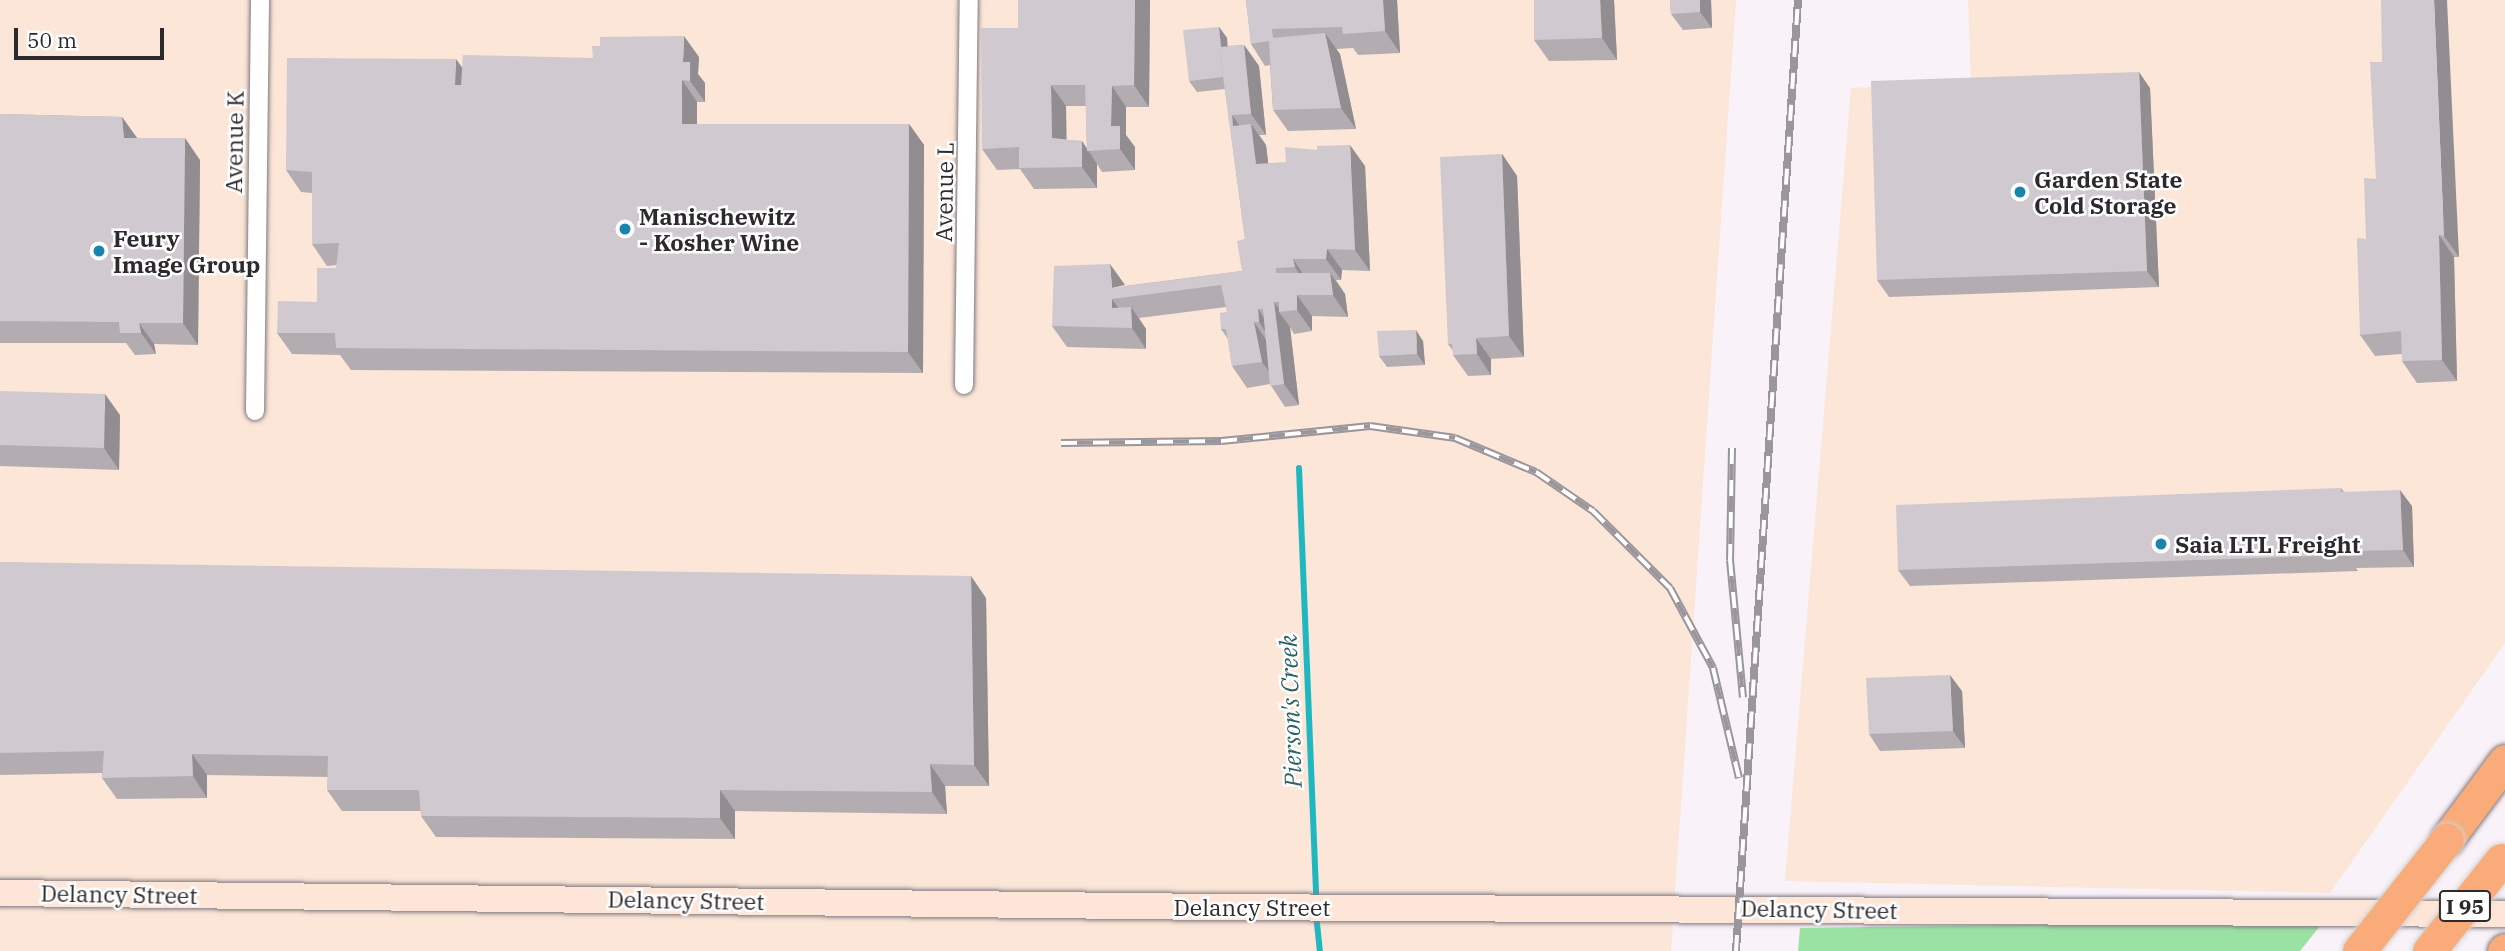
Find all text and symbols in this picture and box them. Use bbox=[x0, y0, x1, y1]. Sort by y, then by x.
scale bar bbox=[18, 14, 168, 58]
text: 50 m bbox=[27, 26, 77, 54]
street label: Avenue K bbox=[219, 91, 249, 193]
street label: Avenue L bbox=[929, 142, 959, 242]
place label: Garden State Cold Storage bbox=[2034, 165, 2182, 219]
marker: Garden State Cold Storage bbox=[2012, 184, 2028, 200]
place label: Manischewitz - Kosher Wine bbox=[639, 202, 799, 256]
marker: Manischewitz - Kosher Wine bbox=[617, 221, 633, 237]
place label: Feury Image Group bbox=[113, 224, 260, 278]
marker: Feury Image Group bbox=[91, 243, 107, 259]
place label: Saia LTL Freight bbox=[2175, 530, 2360, 558]
marker: Saia LTL Freight bbox=[2153, 536, 2169, 552]
water label: Pierson's Creek bbox=[1274, 634, 1308, 788]
street label: Delancy Street bbox=[40, 879, 198, 909]
street label: Delancy Street bbox=[607, 885, 765, 915]
road number: I 95 bbox=[2439, 888, 2491, 923]
street label: Delancy Street bbox=[1174, 893, 1330, 921]
street label: Delancy Street bbox=[1740, 894, 1898, 924]

